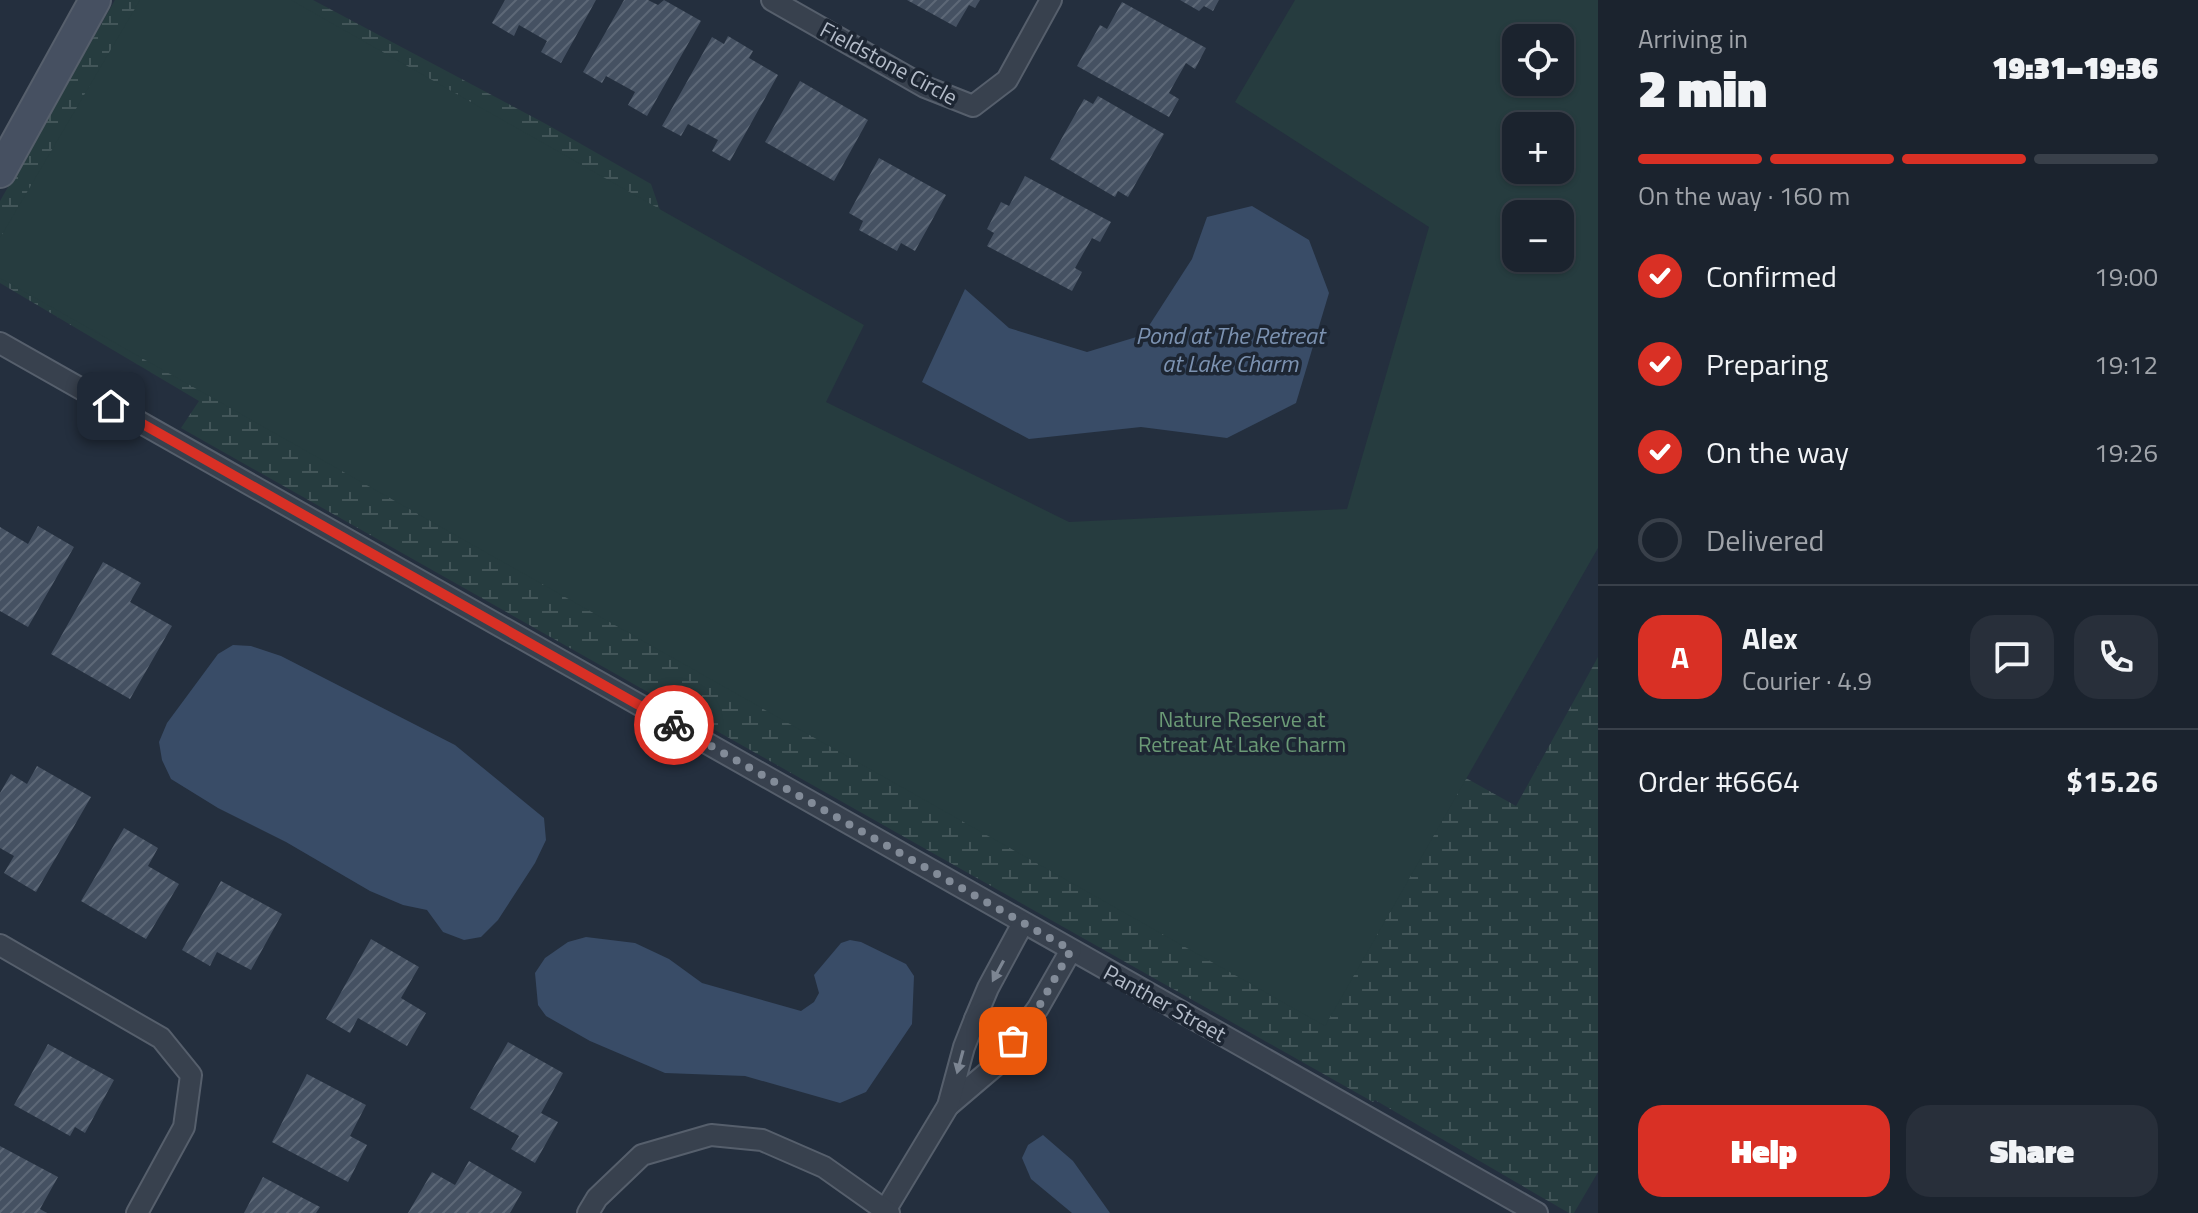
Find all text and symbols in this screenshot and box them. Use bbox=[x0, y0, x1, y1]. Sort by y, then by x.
street label: Fieldstone Circle bbox=[814, 12, 964, 114]
text: Arriving in bbox=[1638, 19, 1748, 58]
map controls bbox=[1502, 24, 1574, 272]
button: locate bbox=[1502, 24, 1574, 96]
text: 19:31–19:36 bbox=[1992, 45, 2158, 91]
text: 2 min bbox=[1638, 48, 1767, 127]
button: + bbox=[1502, 112, 1574, 184]
text: On the way · 160 m bbox=[1638, 176, 1850, 215]
button: − bbox=[1502, 200, 1574, 272]
text: Confirmed bbox=[1706, 253, 1837, 299]
icon: check bbox=[1638, 254, 1682, 298]
text: 19:00 bbox=[2094, 257, 2158, 296]
water label: Pond at The Retreat at Lake Charm bbox=[1136, 317, 1328, 381]
text: Preparing bbox=[1706, 341, 1828, 387]
icon: check bbox=[1638, 342, 1682, 386]
text: 19:12 bbox=[2094, 345, 2158, 384]
pin bbox=[77, 372, 145, 440]
icon: home bbox=[89, 384, 133, 428]
text: On the way bbox=[1706, 429, 1849, 475]
icon: check bbox=[1638, 430, 1682, 474]
text: 19:26 bbox=[2094, 433, 2158, 472]
text: Delivered bbox=[1706, 517, 1824, 563]
text: Alex bbox=[1742, 615, 1798, 661]
button: chat bbox=[1970, 615, 2054, 699]
button: phone bbox=[2074, 615, 2158, 699]
text: A bbox=[1671, 634, 1689, 680]
text: Courier · 4.9 bbox=[1742, 661, 1872, 700]
courier bbox=[634, 685, 714, 765]
park label: Nature Reserve at Retreat At Lake Charm bbox=[1138, 702, 1346, 761]
icon: bike bbox=[652, 703, 696, 747]
text: Order #6664 bbox=[1638, 758, 1800, 804]
text: $15.26 bbox=[2066, 758, 2158, 804]
street label: Panther Street bbox=[1097, 955, 1233, 1051]
one-way arrow bbox=[991, 959, 1004, 982]
pin bbox=[979, 1007, 1047, 1075]
icon: bag bbox=[991, 1019, 1035, 1063]
one-way arrow bbox=[954, 1050, 966, 1075]
button: Help bbox=[1638, 1105, 1890, 1197]
button: Share bbox=[1906, 1105, 2158, 1197]

